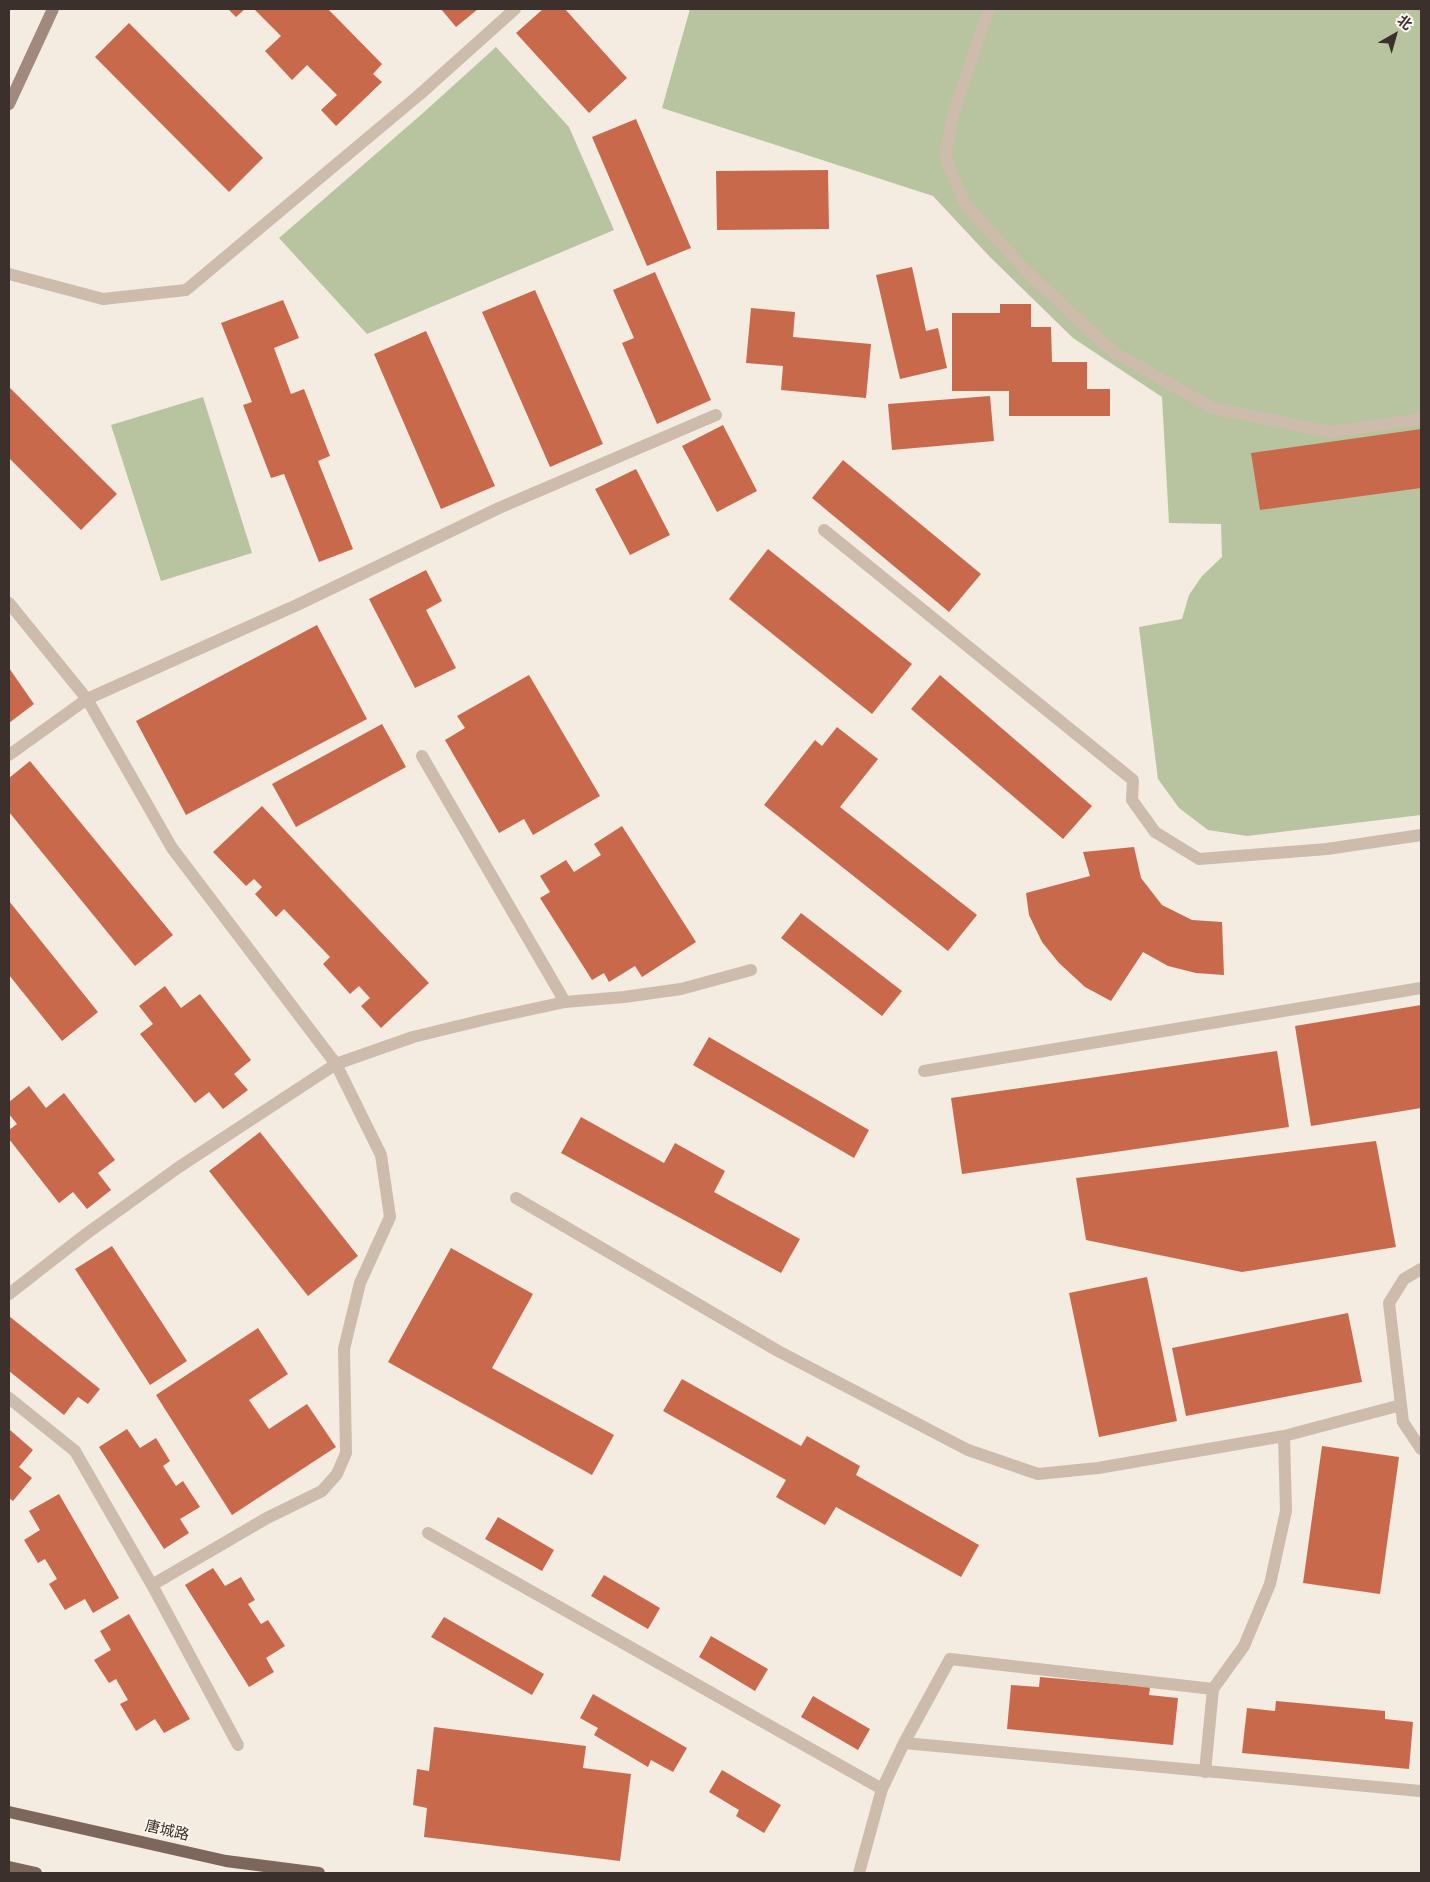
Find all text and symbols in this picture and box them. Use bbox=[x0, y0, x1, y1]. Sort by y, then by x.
north arrow bbox=[1370, 10, 1420, 60]
text: 北 bbox=[1394, 12, 1415, 34]
street label: 唐城路 bbox=[143, 1817, 191, 1845]

